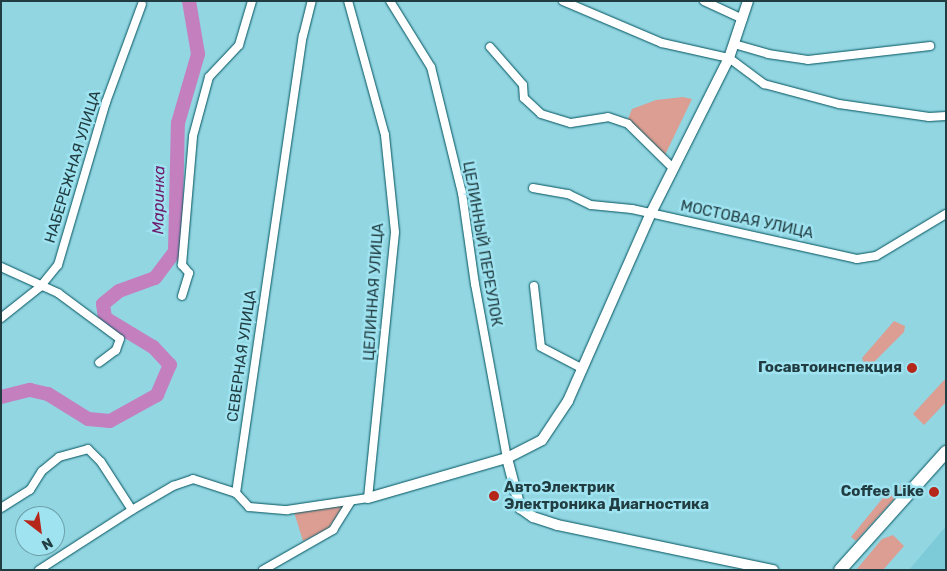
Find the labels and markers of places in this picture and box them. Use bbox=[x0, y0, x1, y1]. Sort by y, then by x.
place label: Госавтоинспекция bbox=[758, 359, 902, 377]
marker: Госавтоинспекция bbox=[906, 362, 918, 374]
place label: АвтоЭлектрик Электроника Диагностика bbox=[504, 478, 709, 513]
place label: Coffee Like bbox=[841, 483, 924, 501]
marker: Coffee Like bbox=[928, 486, 940, 498]
marker: АвтоЭлектрик Электроника Диагностика bbox=[488, 490, 500, 502]

